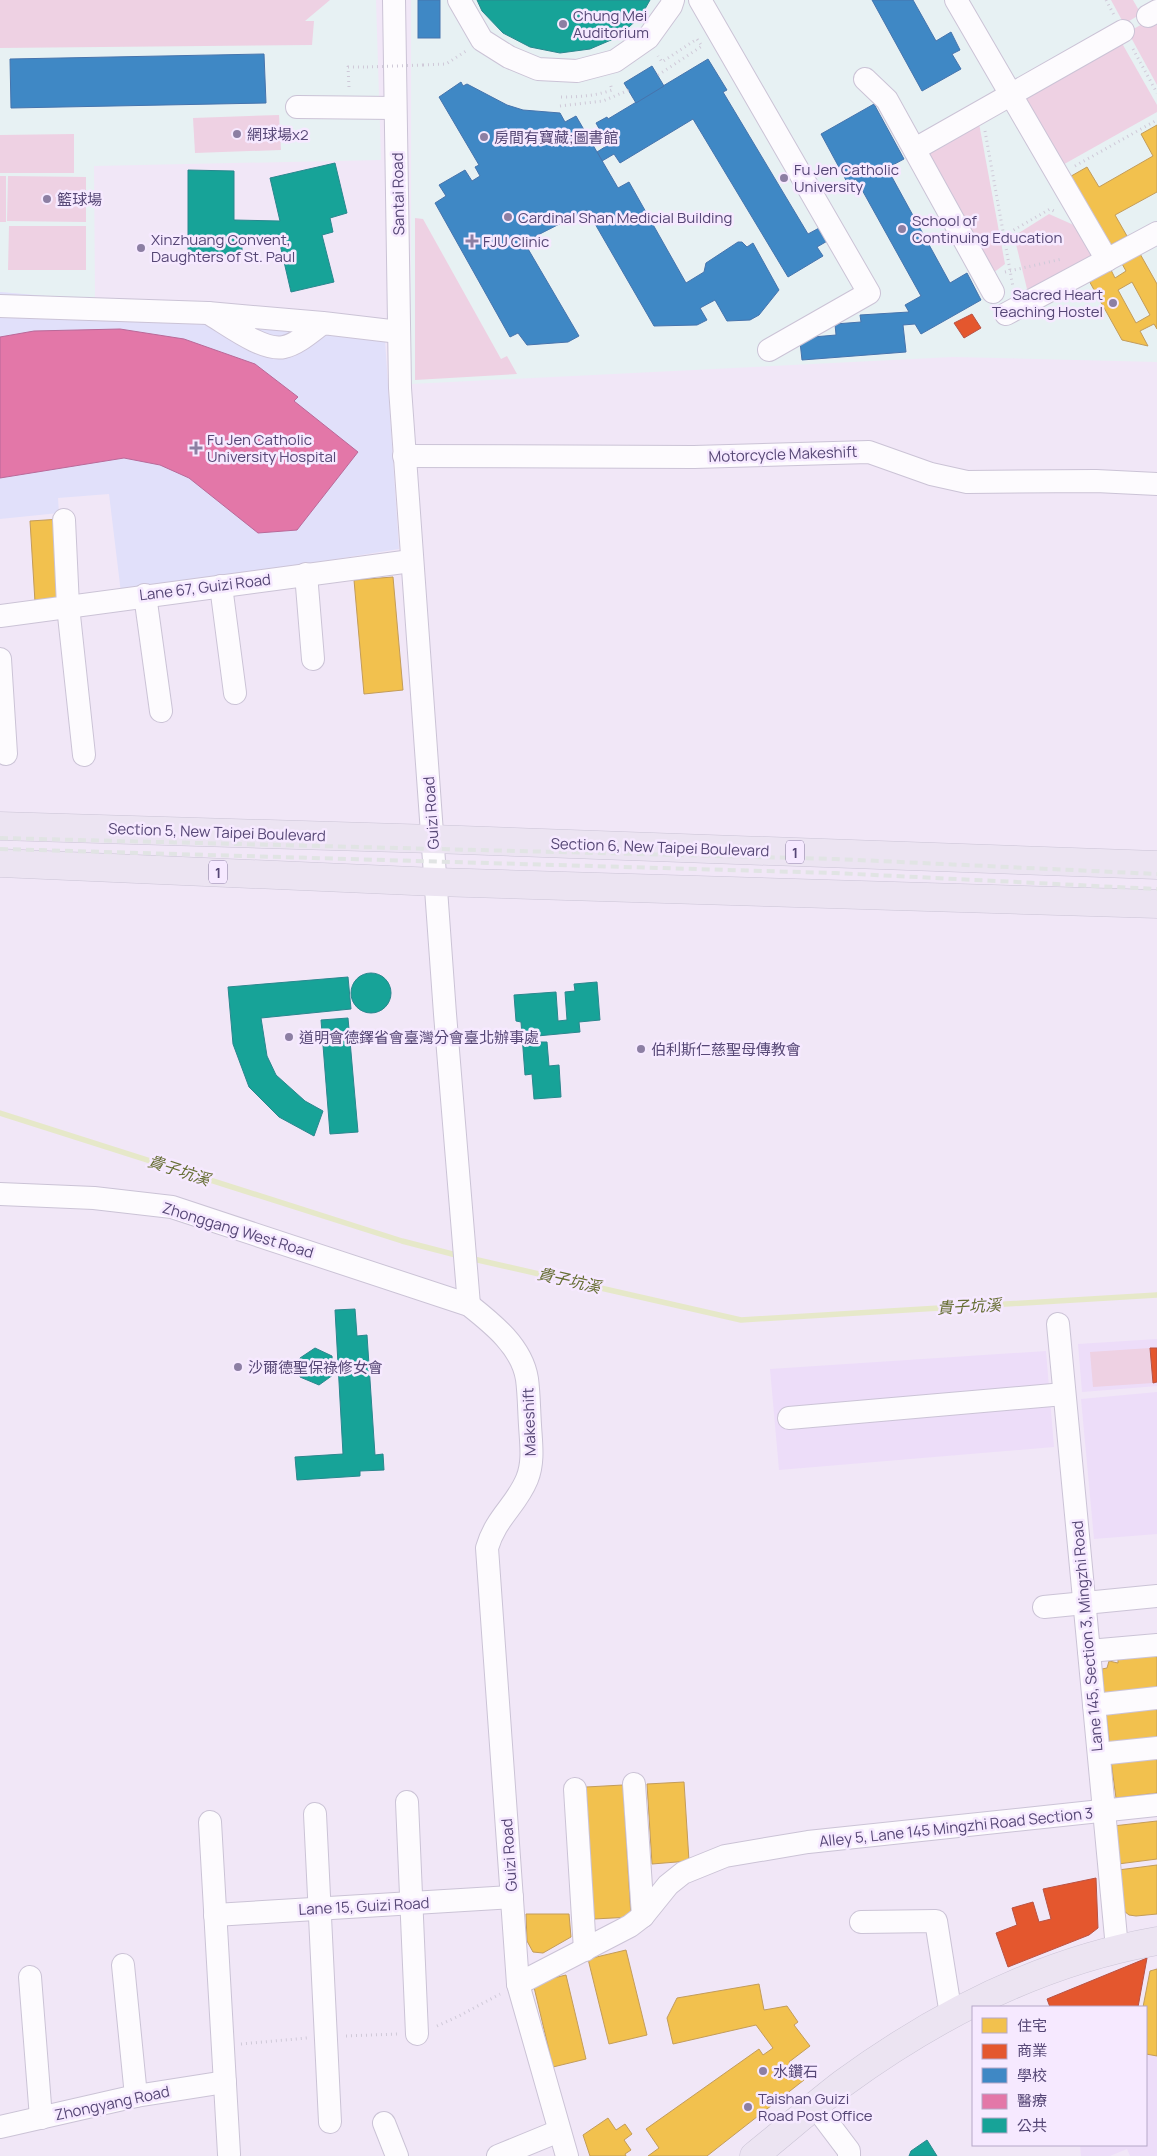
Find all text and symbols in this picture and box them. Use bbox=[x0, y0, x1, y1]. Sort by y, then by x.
place label: Chung Mei Auditorium bbox=[573, 5, 649, 43]
marker: Chung Mei Auditorium bbox=[557, 18, 569, 30]
place label: 網球場x2 bbox=[247, 124, 308, 145]
place label: 房間有寶藏;圖書館 bbox=[494, 127, 619, 148]
marker: 網球場x2 bbox=[231, 128, 243, 140]
marker: 房間有寶藏;圖書館 bbox=[478, 131, 490, 143]
street label: Santai Road bbox=[387, 152, 409, 236]
place label: Fu Jen Catholic University bbox=[794, 159, 899, 197]
marker: Fu Jen Catholic University bbox=[778, 172, 790, 184]
place label: 籃球場 bbox=[57, 189, 102, 210]
marker: 籃球場 bbox=[41, 193, 53, 205]
place label: Cardinal Shan Medicial Building bbox=[518, 207, 732, 228]
place label: School of Continuing Education bbox=[912, 210, 1062, 248]
marker: Cardinal Shan Medicial Building bbox=[502, 211, 514, 223]
marker: School of Continuing Education bbox=[896, 223, 908, 235]
place label: Xinzhuang Convent, Daughters of St. Paul bbox=[151, 229, 295, 267]
place label: FJU Clinic bbox=[483, 231, 549, 252]
marker: FJU Clinic bbox=[465, 234, 479, 248]
marker: Xinzhuang Convent, Daughters of St. Paul bbox=[135, 242, 147, 254]
place label: Sacred Heart Teaching Hostel bbox=[992, 284, 1103, 322]
marker: Sacred Heart Teaching Hostel bbox=[1107, 297, 1119, 309]
place label: Fu Jen Catholic University Hospital bbox=[207, 429, 336, 467]
marker: Fu Jen Catholic University Hospital bbox=[189, 441, 203, 455]
street label: Motorcycle Makeshift bbox=[708, 441, 858, 467]
street label: Lane 67, Guizi Road bbox=[138, 569, 272, 605]
street label: Guizi Road bbox=[418, 776, 444, 850]
street label: Section 5, New Taipei Boulevard bbox=[108, 818, 326, 846]
street label: Section 6, New Taipei Boulevard bbox=[550, 833, 770, 861]
road number: 1 bbox=[786, 840, 804, 864]
road number: 1 bbox=[209, 860, 227, 884]
place label: 道明會德鐸省會臺灣分會臺北辦事處 bbox=[299, 1027, 539, 1048]
marker: 道明會德鐸省會臺灣分會臺北辦事處 bbox=[283, 1031, 295, 1043]
place label: 伯利斯仁慈聖母傳教會 bbox=[651, 1039, 801, 1060]
marker: 伯利斯仁慈聖母傳教會 bbox=[635, 1043, 647, 1055]
water label: 貴子坑溪 bbox=[145, 1150, 215, 1191]
street label: Zhonggang West Road bbox=[160, 1197, 316, 1263]
water label: 貴子坑溪 bbox=[535, 1262, 605, 1298]
water label: 貴子坑溪 bbox=[936, 1293, 1004, 1319]
place label: 沙爾德聖保祿修女會 bbox=[248, 1357, 383, 1378]
marker: 沙爾德聖保祿修女會 bbox=[232, 1361, 244, 1373]
street label: Makeshift bbox=[517, 1387, 541, 1457]
street label: Lane 145, Section 3, Mingzhi Road bbox=[1066, 1520, 1108, 1752]
street label: Alley 5, Lane 145 Mingzhi Road Section 3 bbox=[818, 1802, 1094, 1852]
street label: Guizi Road bbox=[496, 1818, 522, 1892]
street label: Lane 15, Guizi Road bbox=[298, 1892, 430, 1920]
legend bbox=[972, 2006, 1147, 2146]
text: 住宅 bbox=[1017, 2015, 1047, 2036]
text: 商業 bbox=[1017, 2040, 1047, 2061]
place label: 水鑽石 bbox=[773, 2061, 818, 2082]
marker: 水鑽石 bbox=[757, 2065, 769, 2077]
text: 學校 bbox=[1017, 2065, 1047, 2086]
street label: Zhongyang Road bbox=[53, 2081, 171, 2125]
place label: Taishan Guizi Road Post Office bbox=[758, 2088, 873, 2126]
text: 醫療 bbox=[1017, 2090, 1047, 2111]
marker: Taishan Guizi Road Post Office bbox=[742, 2101, 754, 2113]
text: 公共 bbox=[1017, 2115, 1047, 2136]

